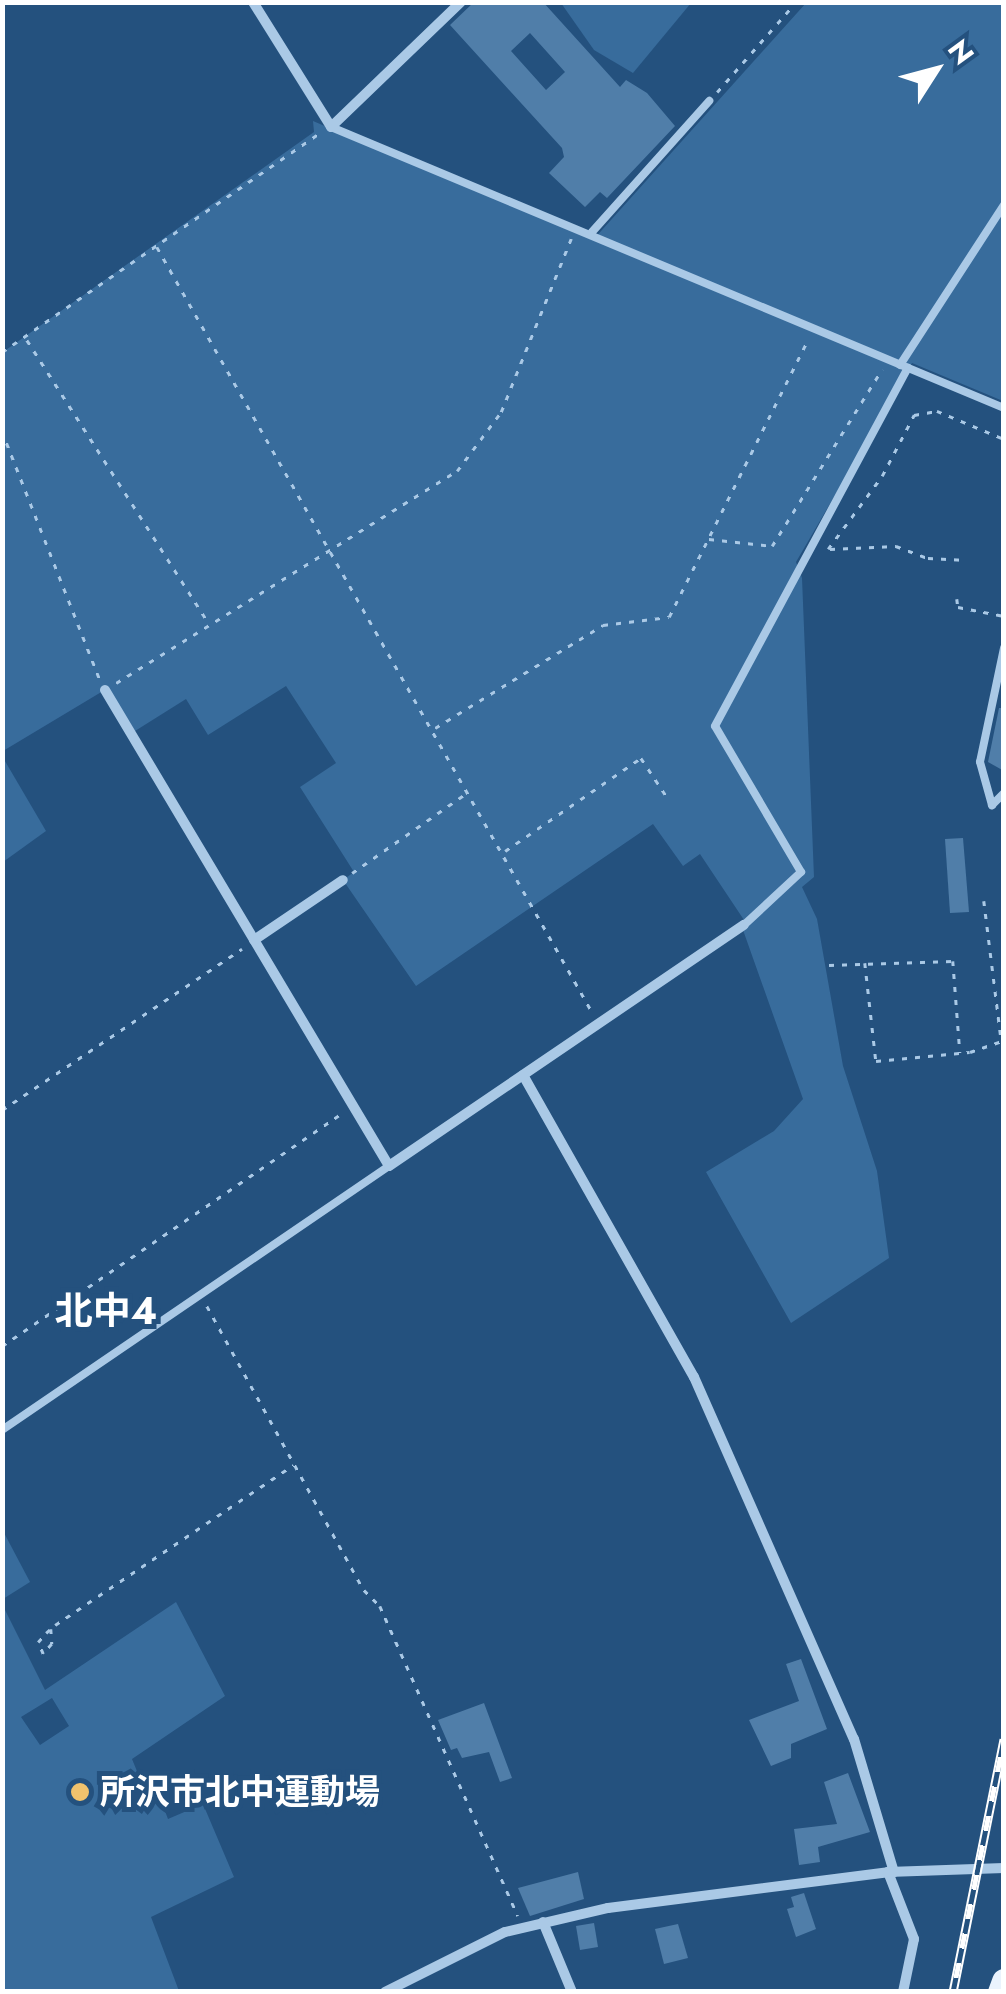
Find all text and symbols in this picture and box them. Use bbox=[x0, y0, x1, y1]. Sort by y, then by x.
north arrow bbox=[886, 20, 986, 120]
text: N bbox=[938, 31, 984, 73]
district label: 北中4 bbox=[55, 1288, 157, 1334]
place label: 所沢市北中運動場 bbox=[100, 1771, 380, 1813]
marker: 所沢市北中運動場 bbox=[69, 1781, 91, 1803]

